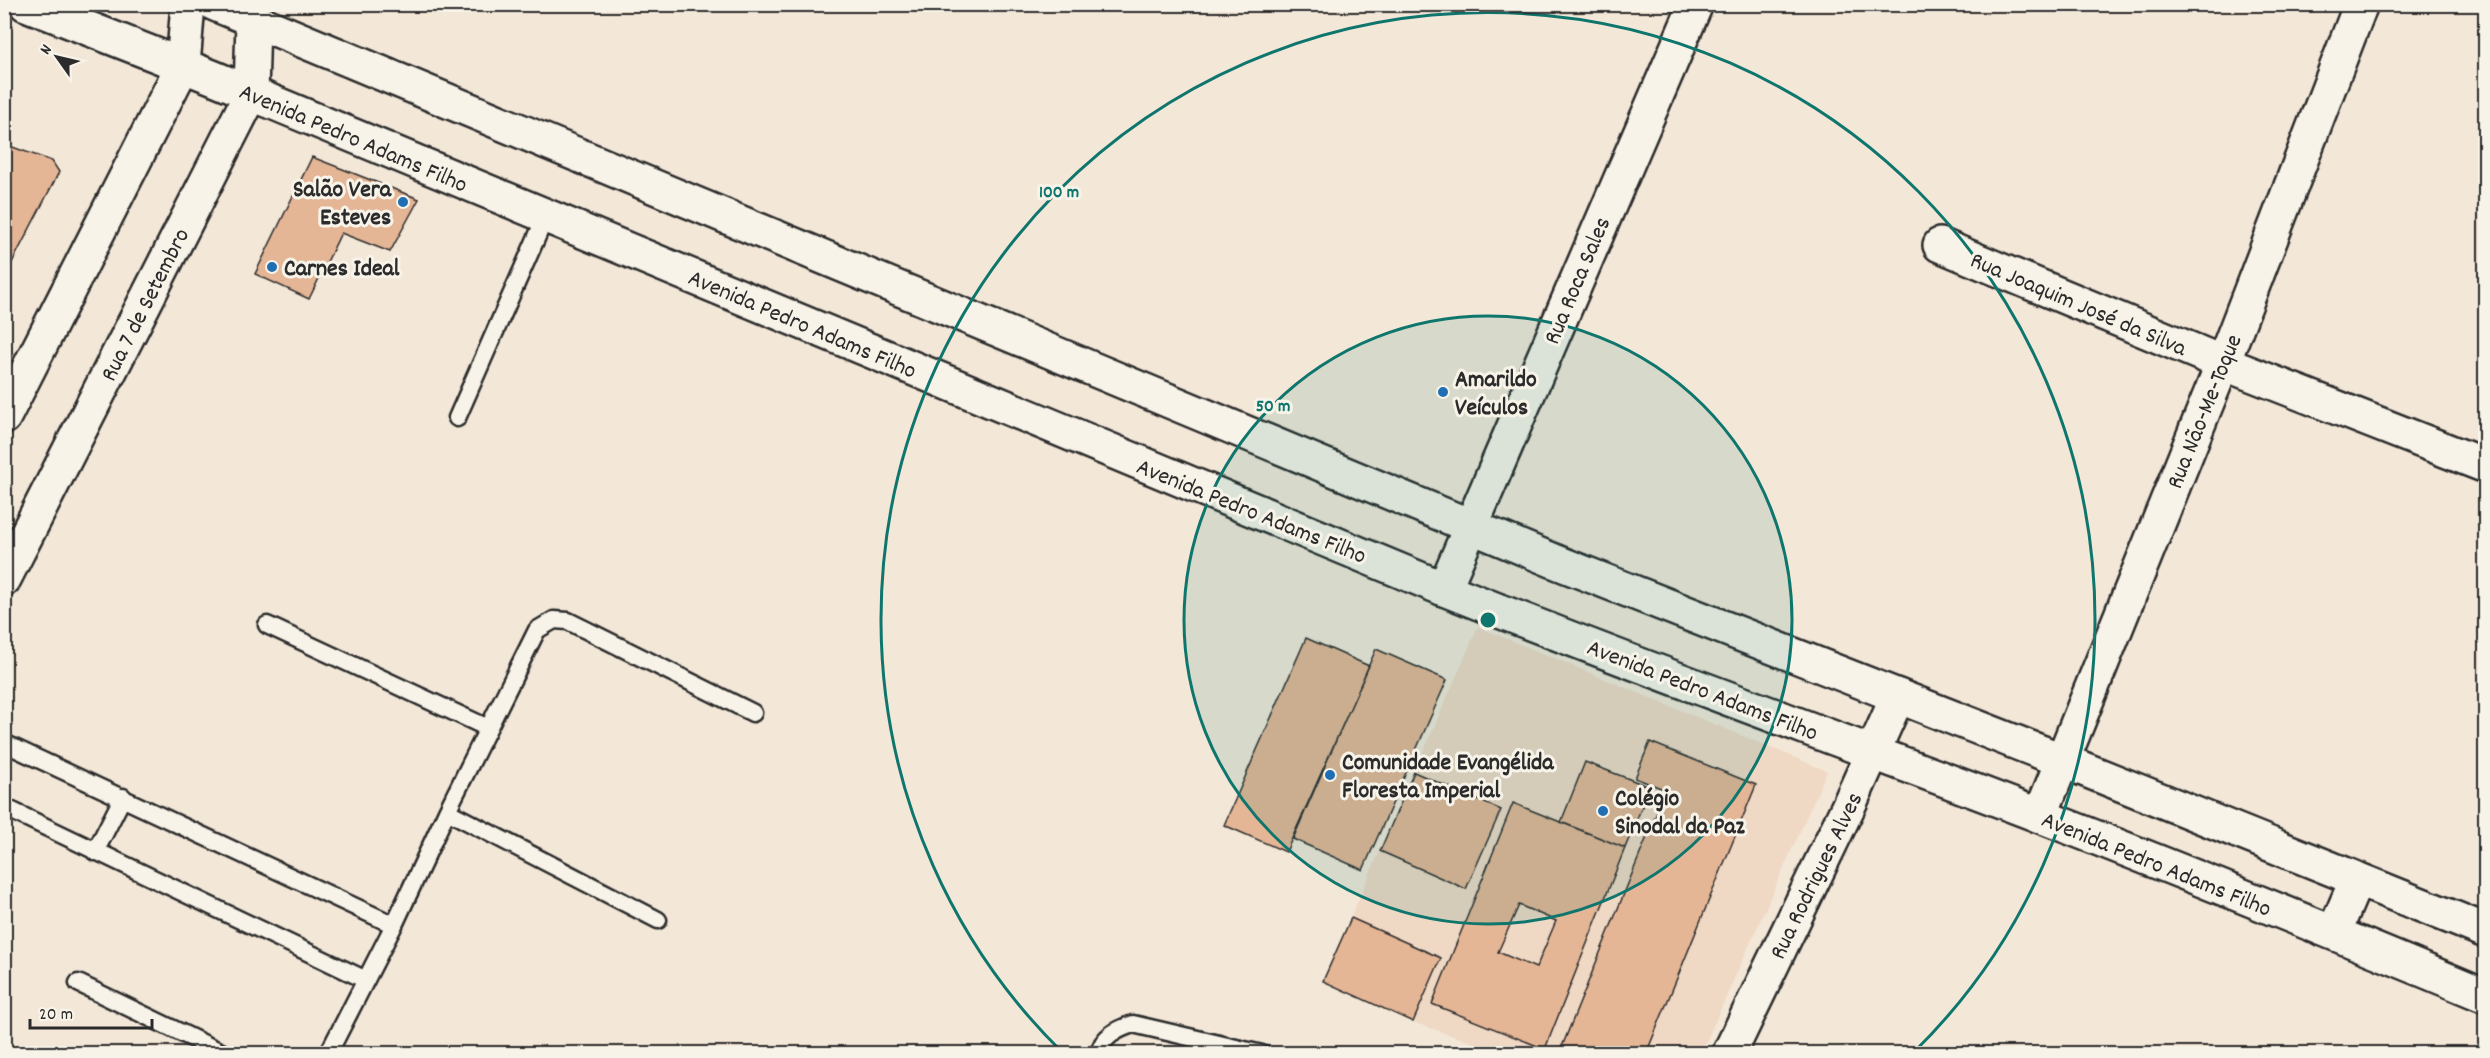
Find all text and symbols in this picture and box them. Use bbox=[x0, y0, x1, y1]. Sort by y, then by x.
north arrow bbox=[27, 27, 87, 87]
text: N bbox=[35, 40, 58, 60]
street label: Avenida Pedro Adams Filho bbox=[233, 76, 472, 203]
place label: Salão Vera Esteves bbox=[293, 174, 392, 236]
text: 100 m bbox=[1039, 181, 1079, 206]
marker: Salão Vera Esteves bbox=[396, 195, 410, 209]
street label: Rua Roca Sales bbox=[1537, 212, 1621, 350]
street label: Rua 7 de Setembro bbox=[93, 223, 200, 388]
street label: Rua Joaquim José da Silva bbox=[1964, 245, 2192, 367]
place label: Carnes Ideal bbox=[284, 253, 400, 287]
marker: Carnes Ideal bbox=[265, 260, 279, 274]
street label: Avenida Pedro Adams Filho bbox=[682, 262, 921, 389]
street label: Rua Não-Me-Toque bbox=[2159, 330, 2252, 495]
place label: Amarildo Veículos bbox=[1455, 364, 1537, 426]
marker: Amarildo Veículos bbox=[1436, 385, 1450, 399]
text: 50 m bbox=[1256, 395, 1290, 420]
street label: Avenida Pedro Adams Filho bbox=[1131, 451, 1371, 574]
centre of rings bbox=[1478, 610, 1498, 630]
street label: Avenida Pedro Adams Filho bbox=[1581, 632, 1822, 752]
place label: Comunidade Evangélida Floresta Imperial bbox=[1342, 747, 1554, 809]
marker: Comunidade Evangélida Floresta Imperial bbox=[1323, 768, 1337, 782]
place label: Colégio Sinodal da Paz bbox=[1615, 783, 1746, 845]
street label: Rua Rodrigues Alves bbox=[1762, 787, 1873, 966]
marker: Colégio Sinodal da Paz bbox=[1596, 804, 1610, 818]
street label: Avenida Pedro Adams Filho bbox=[2036, 804, 2276, 927]
scale bar bbox=[30, 992, 152, 1030]
text: 20 m bbox=[39, 1003, 73, 1028]

